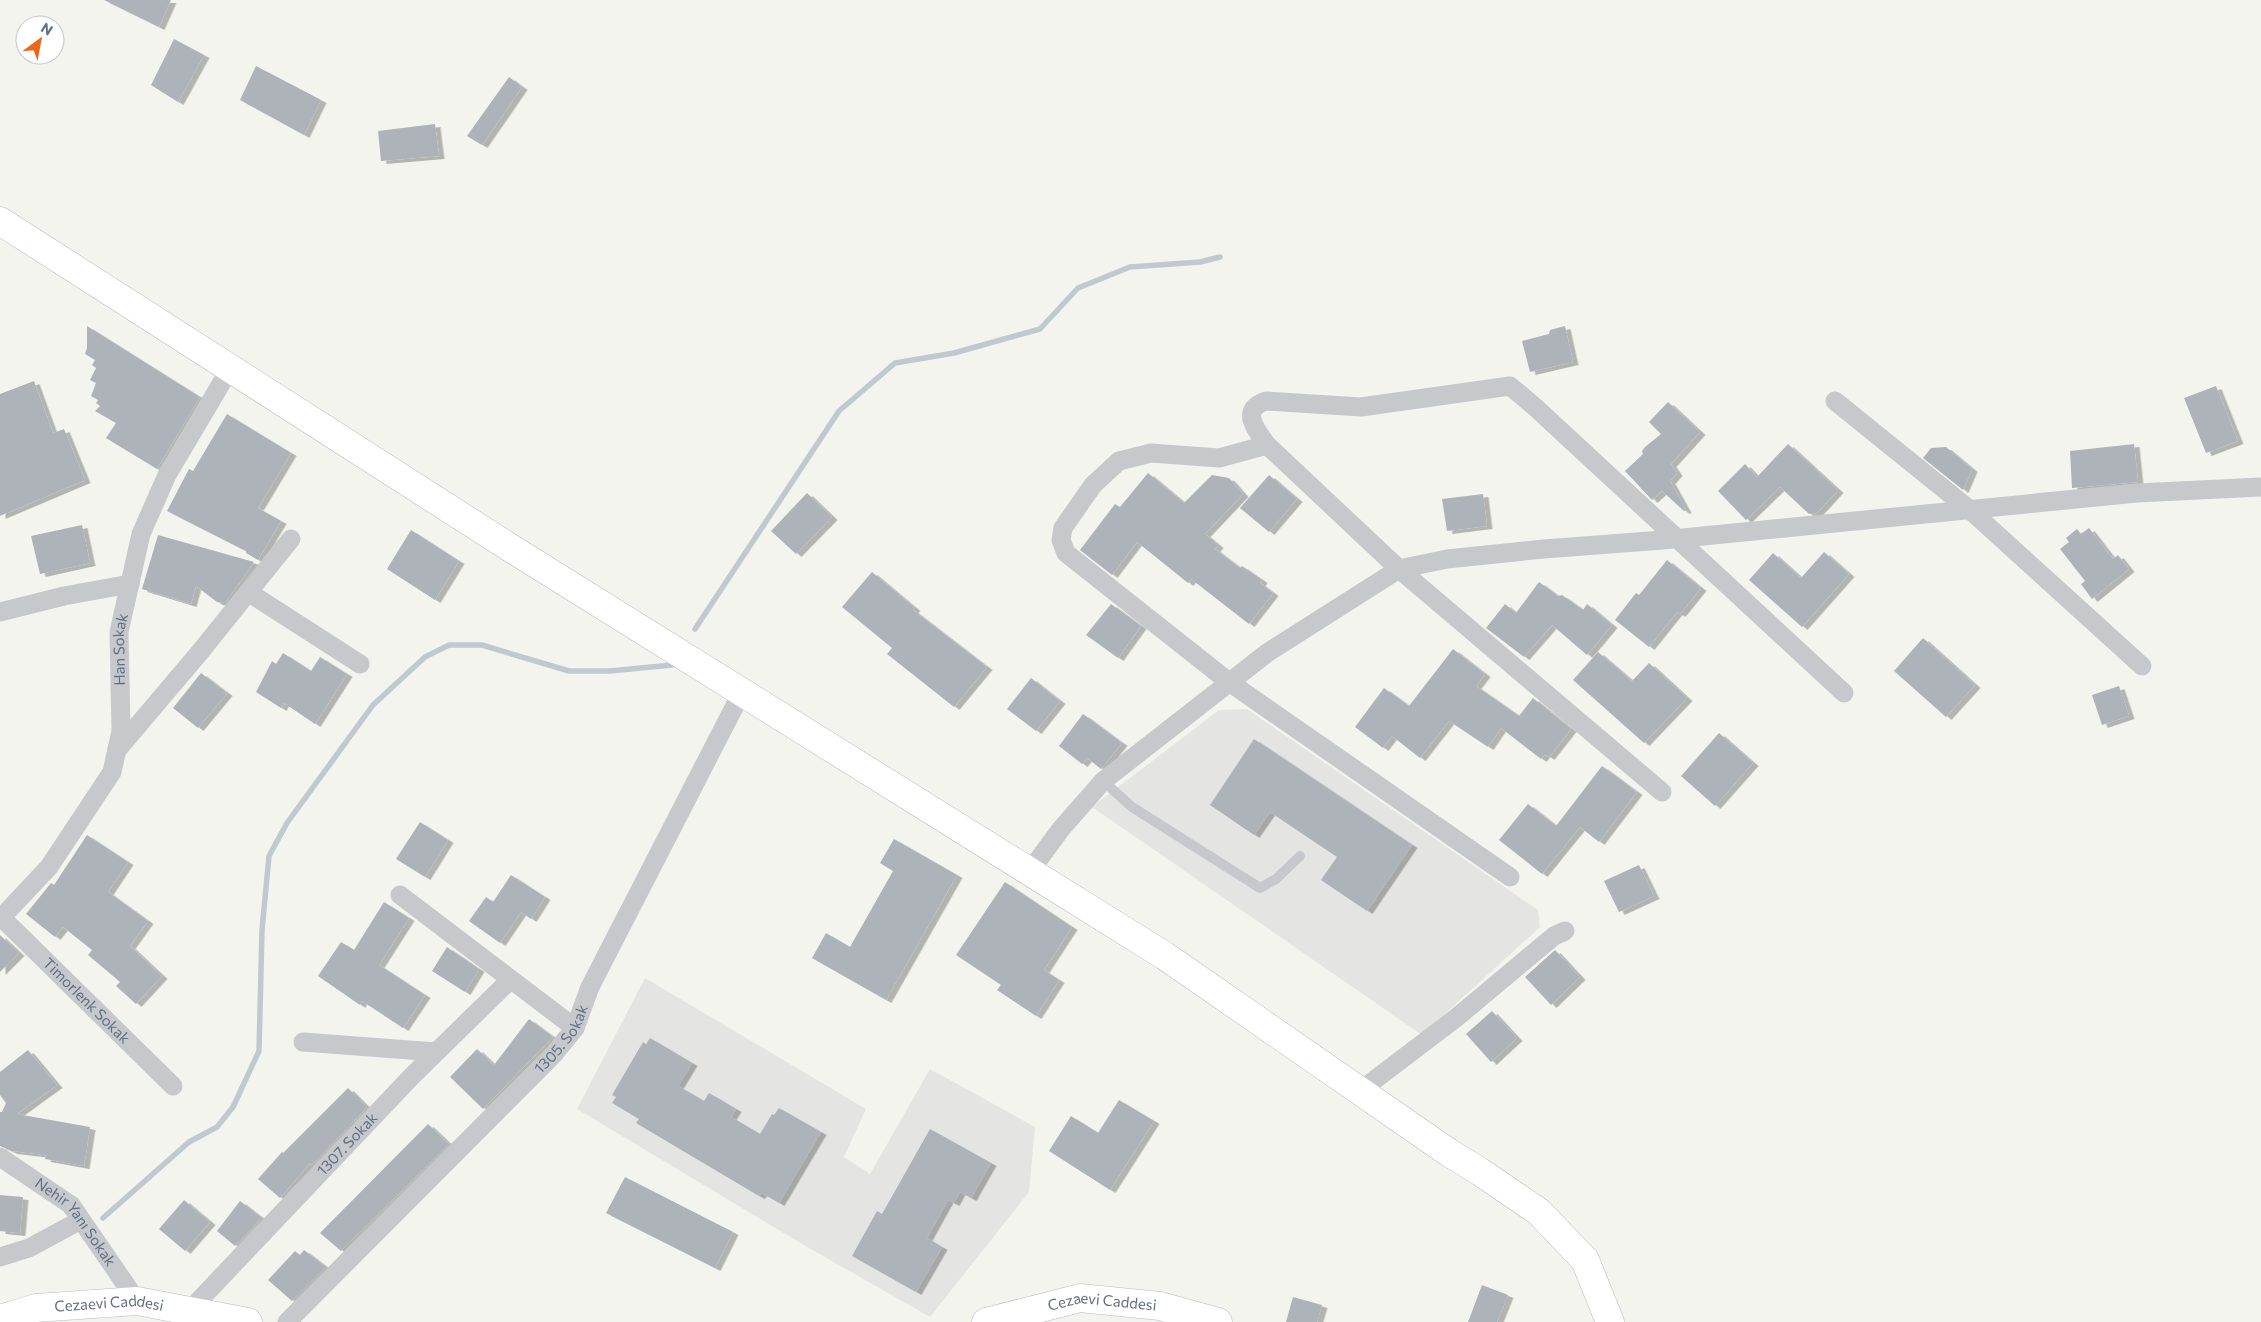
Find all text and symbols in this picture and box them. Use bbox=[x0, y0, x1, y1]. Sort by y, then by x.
north arrow bbox=[15, 15, 65, 65]
text: N bbox=[38, 19, 56, 39]
street label: Han Sokak bbox=[109, 611, 131, 686]
street label: Timorlenk Sokak bbox=[40, 953, 134, 1047]
street label: 1305. Sokak bbox=[530, 1002, 591, 1077]
street label: 1307. Sokak bbox=[313, 1108, 381, 1179]
street label: Nehir Yanı Sokak bbox=[32, 1173, 120, 1269]
street label: Cezaevi Caddesi bbox=[1046, 1288, 1157, 1314]
street label: Cezaevi Caddesi bbox=[54, 1291, 165, 1315]

